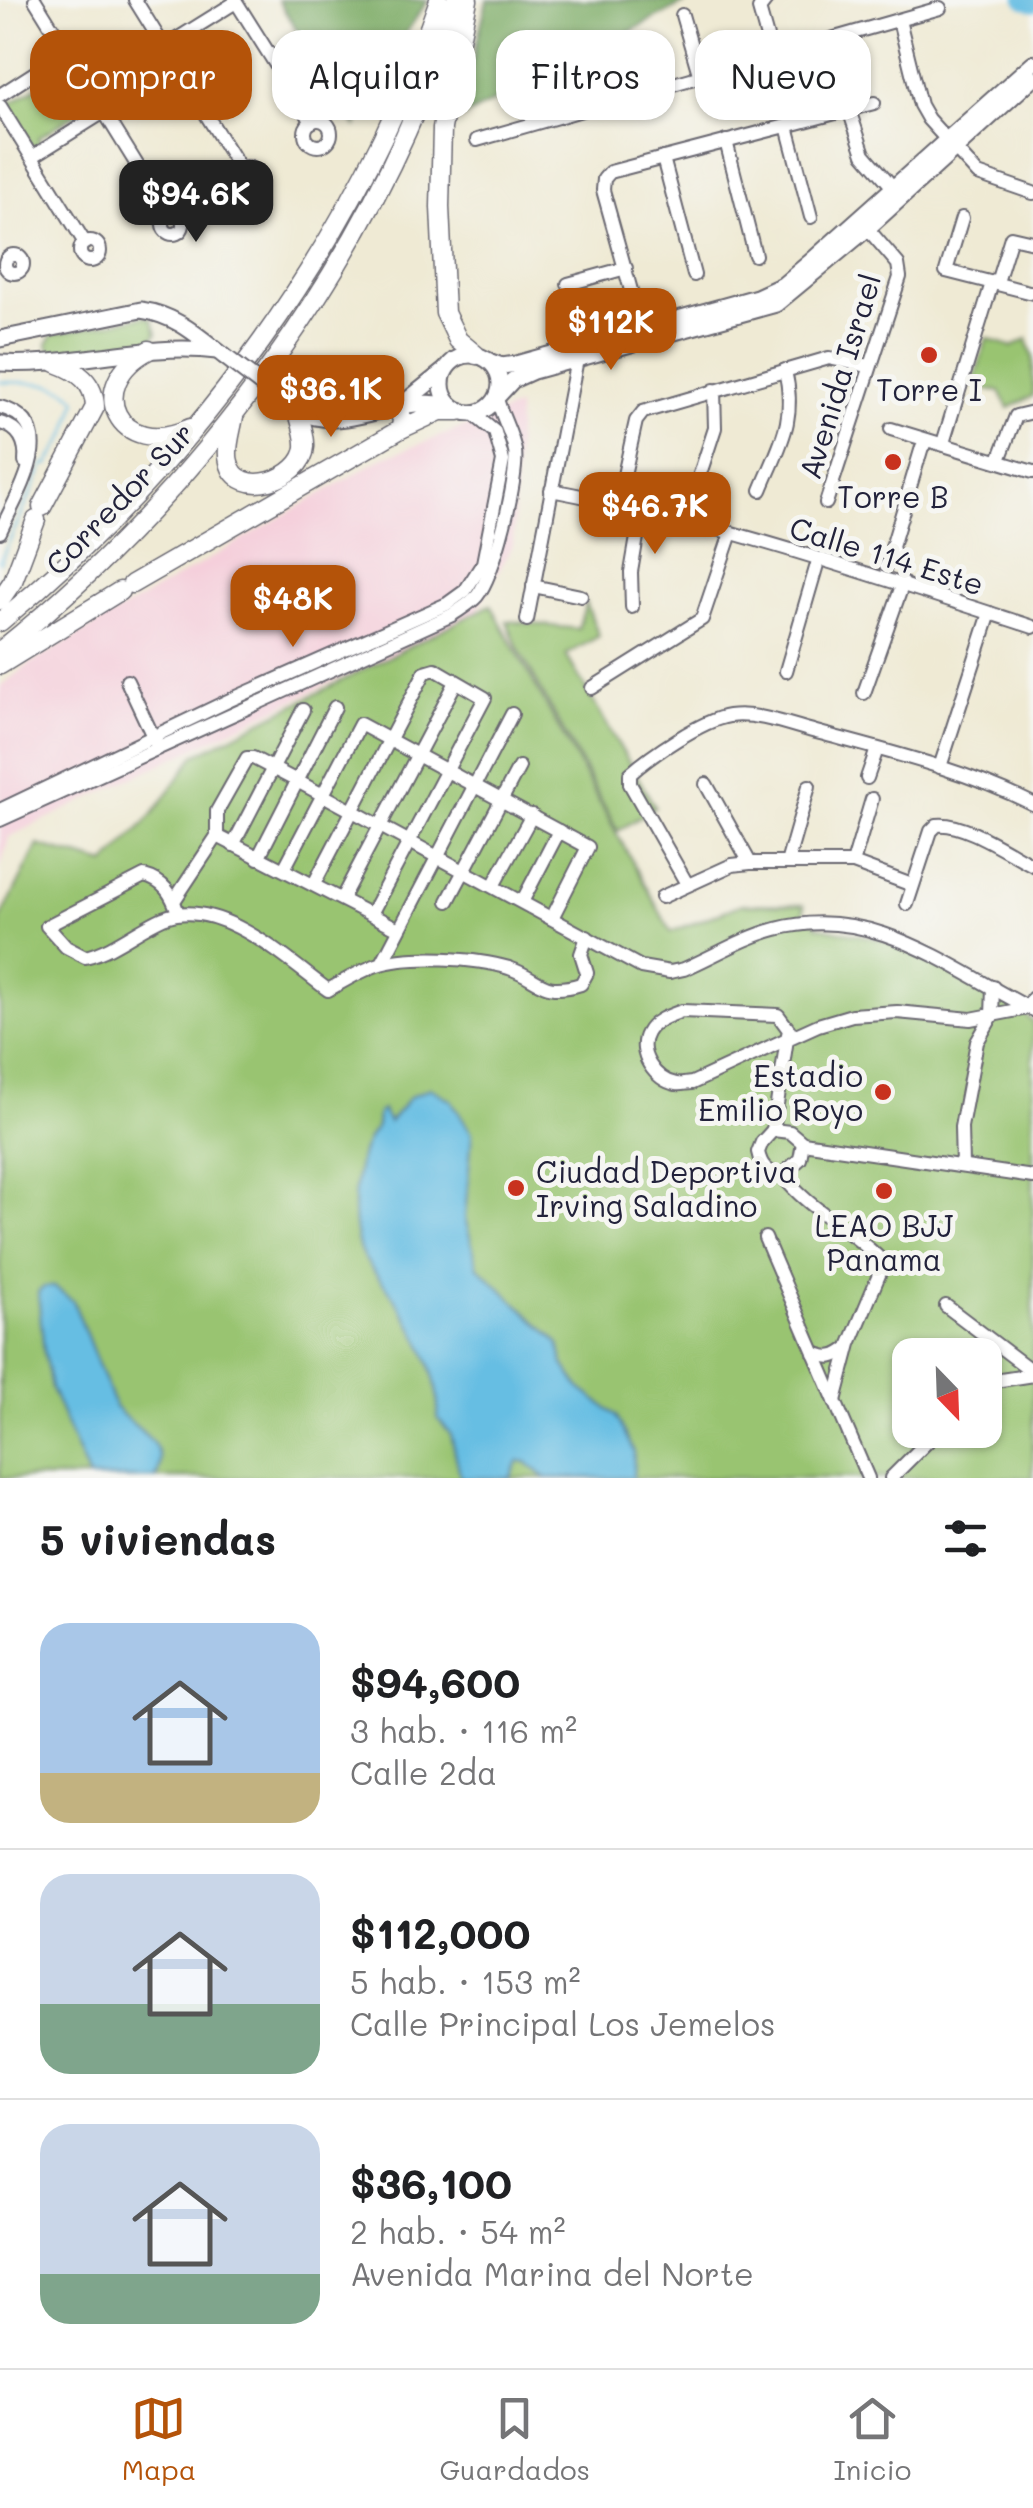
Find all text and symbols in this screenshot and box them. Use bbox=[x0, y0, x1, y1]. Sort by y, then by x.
chip: Comprar bbox=[30, 30, 252, 120]
chip: Alquilar bbox=[272, 30, 476, 120]
chip: Filtros bbox=[496, 30, 675, 120]
chip: Nuevo bbox=[695, 30, 871, 120]
pin: $94.6K bbox=[115, 160, 277, 245]
text: $94.6K bbox=[141, 171, 251, 213]
street label: Avenida Israel bbox=[789, 268, 889, 484]
pin: $112K bbox=[541, 288, 681, 373]
text: $112K bbox=[567, 299, 655, 341]
marker: Torre I bbox=[918, 344, 940, 366]
pin: $36.1K bbox=[250, 355, 412, 440]
text: $36.1K bbox=[279, 366, 383, 408]
place label: Torre I bbox=[876, 369, 982, 409]
street label: Corredor Sur bbox=[36, 413, 202, 583]
marker: Torre B bbox=[882, 451, 904, 473]
pin: $46.7K bbox=[574, 472, 736, 557]
place label: Torre B bbox=[837, 476, 949, 516]
text: $46.7K bbox=[601, 483, 709, 525]
street label: Calle 114 Este bbox=[785, 507, 989, 603]
pin: $48K bbox=[234, 565, 352, 650]
text: $48K bbox=[253, 576, 333, 618]
place label: Estadio Emilio Royo bbox=[698, 1055, 863, 1129]
marker: Estadio Emilio Royo bbox=[872, 1081, 894, 1103]
place label: Ciudad Deportiva Irving Saladino bbox=[536, 1151, 797, 1225]
marker: Ciudad Deportiva Irving Saladino bbox=[505, 1177, 527, 1199]
marker: LEAO BJJ Panama bbox=[873, 1180, 895, 1202]
place label: LEAO BJJ Panama bbox=[815, 1205, 954, 1279]
north arrow bbox=[892, 1338, 1002, 1448]
map controls bbox=[892, 1338, 1002, 1448]
text: 5 viviendas bbox=[40, 1511, 276, 1566]
icon: filters bbox=[938, 1511, 993, 1566]
text: $94,600 bbox=[350, 1654, 520, 1709]
icon: home bbox=[120, 1663, 240, 1783]
text: 3 hab. · 116 m² bbox=[350, 1709, 577, 1751]
text: Calle 2da bbox=[350, 1751, 497, 1793]
text: $112,000 bbox=[350, 1905, 531, 1960]
icon: home bbox=[120, 1914, 240, 2034]
text: 5 hab. · 153 m² bbox=[350, 1960, 581, 2002]
text: Calle Principal Los Jemelos bbox=[350, 2002, 775, 2044]
text: $36,100 bbox=[350, 2155, 512, 2210]
icon: home bbox=[120, 2164, 240, 2284]
text: 2 hab. · 54 m² bbox=[350, 2210, 566, 2252]
text: Avenida Marina del Norte bbox=[350, 2252, 754, 2294]
tab: Mapa bbox=[122, 2391, 196, 2487]
tab: Guardados bbox=[439, 2391, 590, 2487]
tab: Inicio bbox=[833, 2391, 911, 2487]

